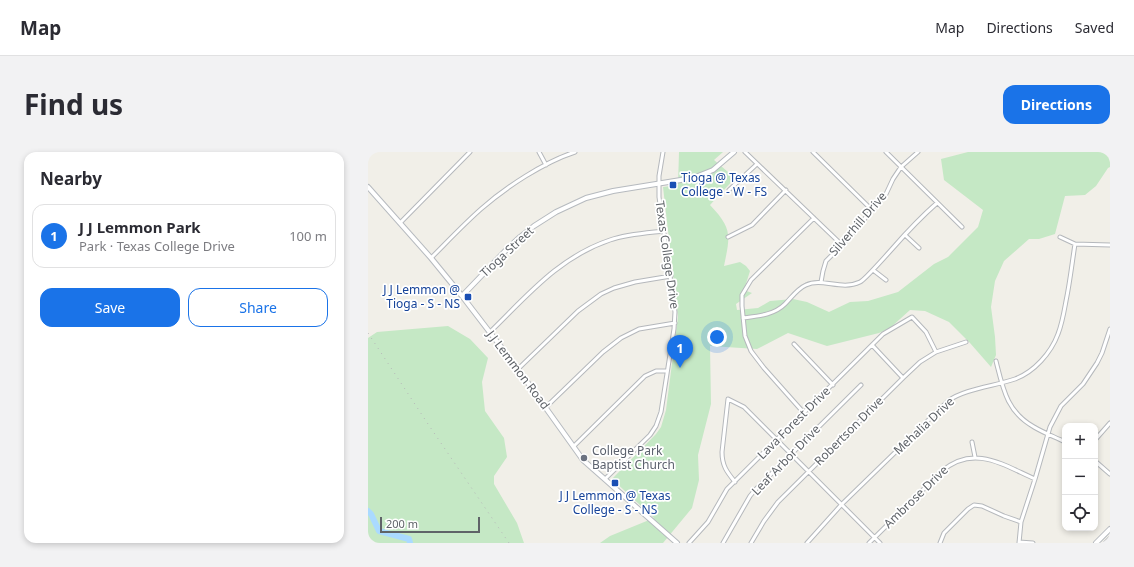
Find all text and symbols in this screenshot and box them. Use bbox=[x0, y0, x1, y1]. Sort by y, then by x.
text: Map bbox=[20, 15, 61, 41]
text: Map bbox=[935, 18, 964, 37]
text: Directions bbox=[986, 18, 1053, 37]
text: Saved bbox=[1075, 18, 1114, 37]
text: Find us bbox=[24, 85, 123, 123]
button: Directions bbox=[1003, 85, 1110, 124]
text: Nearby bbox=[40, 167, 102, 190]
place label: Tioga @ Texas College - W - FS bbox=[681, 169, 768, 200]
marker: Tioga @ Texas College - W - FS bbox=[668, 180, 678, 190]
street label: Silverhill Drive bbox=[825, 188, 890, 259]
street label: Texas College Drive bbox=[651, 200, 684, 310]
text: J J Lemmon Park bbox=[79, 217, 201, 237]
street label: Tioga Street bbox=[476, 222, 538, 281]
text: 1 bbox=[50, 227, 58, 245]
text: 100 m bbox=[289, 227, 327, 245]
text: Park · Texas College Drive bbox=[79, 237, 235, 255]
place label: J J Lemmon @ Tioga - S - NS bbox=[382, 281, 460, 312]
button: Save bbox=[40, 288, 180, 327]
button: Share bbox=[188, 288, 328, 327]
marker: J J Lemmon @ Tioga - S - NS bbox=[463, 292, 473, 302]
street label: J J Lemmon Road bbox=[482, 326, 554, 413]
your location bbox=[707, 327, 727, 347]
pin: 1 bbox=[667, 335, 693, 368]
street label: Lava Forest Drive bbox=[753, 382, 834, 463]
street label: Robertson Drive bbox=[810, 392, 887, 469]
street label: Mehalia Drive bbox=[890, 393, 958, 458]
street label: Leaf Arbor Drive bbox=[748, 420, 824, 499]
map controls bbox=[1062, 423, 1098, 531]
button: + bbox=[1062, 423, 1098, 459]
place label: College Park Baptist Church bbox=[592, 442, 675, 473]
marker: College Park Baptist Church bbox=[579, 453, 589, 463]
button: − bbox=[1062, 459, 1098, 495]
street label: Ambrose Drive bbox=[880, 461, 952, 532]
marker: J J Lemmon @ Texas College - S - NS bbox=[610, 478, 620, 488]
place label: J J Lemmon @ Texas College - S - NS bbox=[558, 487, 671, 518]
button: locate bbox=[1062, 495, 1098, 531]
scale bar bbox=[380, 515, 480, 534]
text: 200 m bbox=[386, 516, 418, 531]

